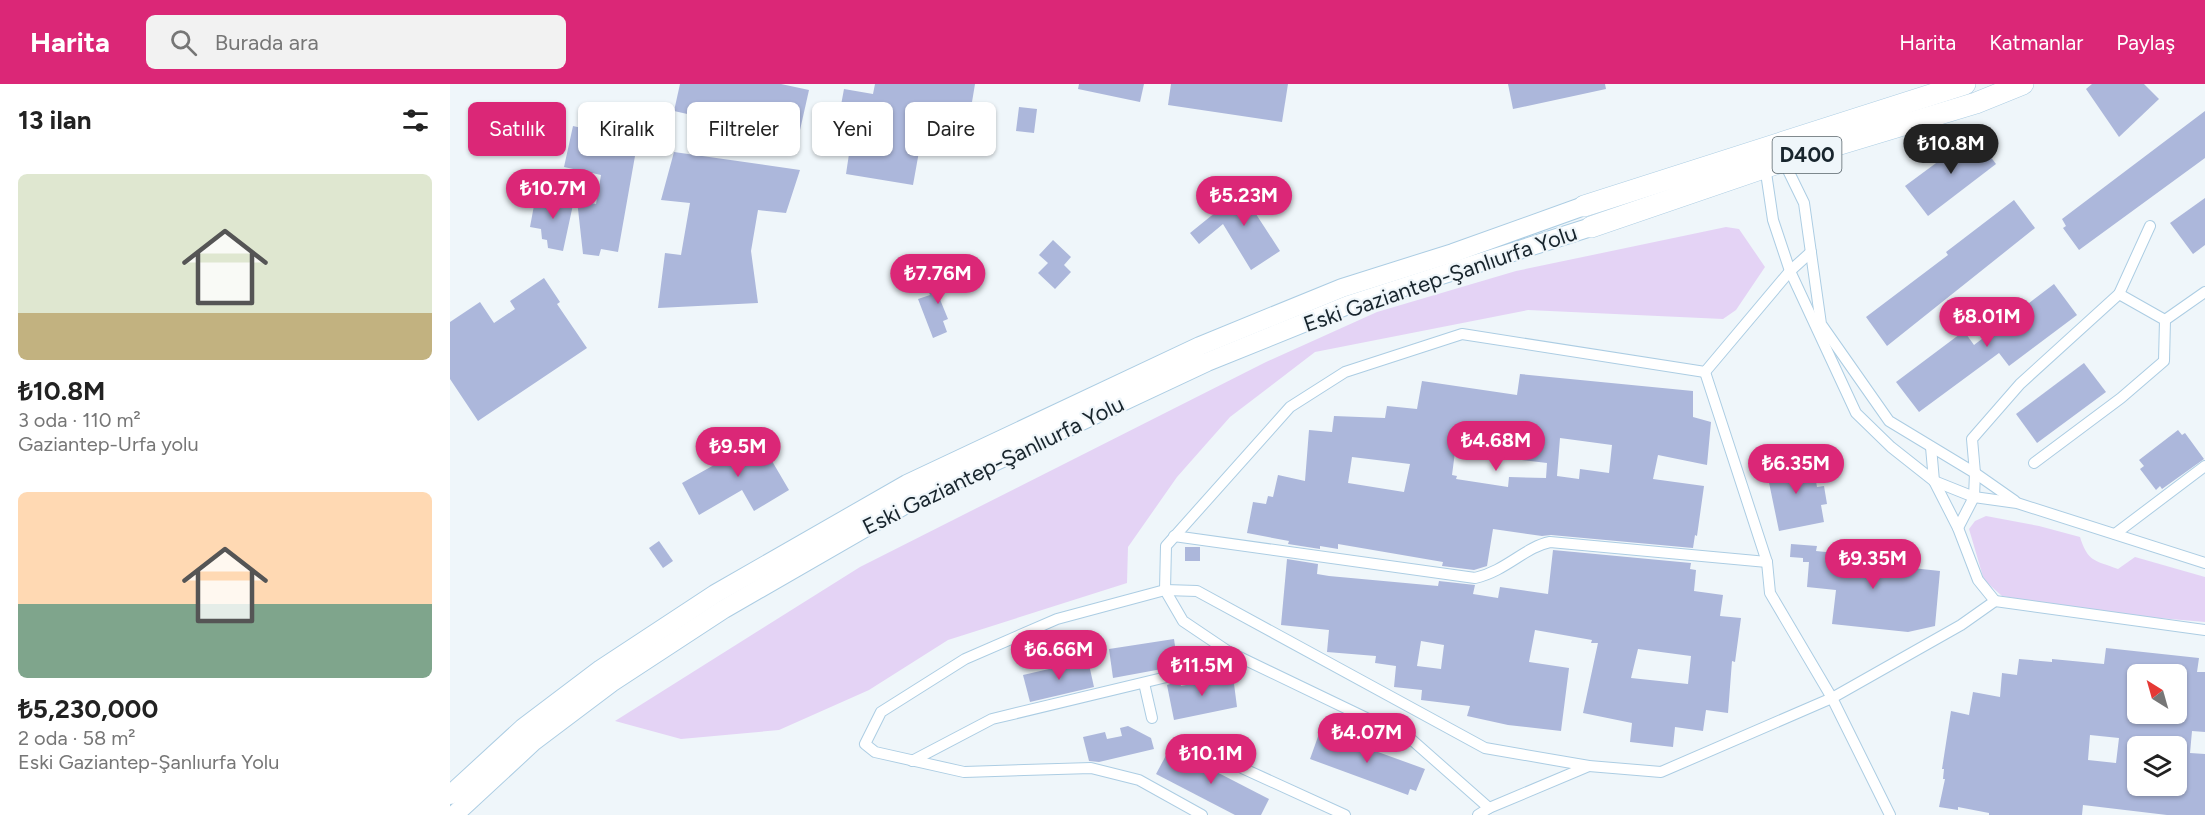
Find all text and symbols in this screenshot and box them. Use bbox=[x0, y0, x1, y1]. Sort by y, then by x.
search box bbox=[146, 15, 566, 69]
text: Harita bbox=[30, 25, 110, 59]
icon: search bbox=[167, 26, 200, 59]
text: Burada ara bbox=[215, 29, 319, 56]
text: Harita bbox=[1899, 30, 1956, 55]
text: Katmanlar bbox=[1989, 30, 2083, 55]
text: Paylaş bbox=[2116, 30, 2175, 55]
chip: Satılık bbox=[468, 102, 566, 156]
chip: Kiralık bbox=[578, 102, 675, 156]
chip: Filtreler bbox=[687, 102, 800, 156]
chip: Yeni bbox=[812, 102, 893, 156]
chip: Daire bbox=[905, 102, 996, 156]
text: 13 ilan bbox=[18, 104, 91, 136]
icon: filters bbox=[399, 104, 432, 137]
pin: ₺10.8M bbox=[1902, 124, 2000, 175]
text: ₺10.8M bbox=[1917, 131, 1985, 155]
road number: D400 bbox=[1772, 137, 1842, 173]
pin: ₺10.7M bbox=[504, 169, 602, 220]
text: ₺10.7M bbox=[520, 176, 586, 200]
pin: ₺5.23M bbox=[1195, 176, 1293, 227]
text: ₺5.23M bbox=[1210, 183, 1278, 207]
icon: home bbox=[171, 213, 279, 321]
street label: Eski Gaziantep-Şanlıurfa Yolu bbox=[1300, 219, 1580, 338]
pin: ₺7.76M bbox=[889, 254, 987, 305]
text: ₺7.76M bbox=[904, 261, 972, 285]
pin: ₺8.01M bbox=[1938, 297, 2036, 348]
text: ₺8.01M bbox=[1953, 304, 2021, 328]
text: ₺10.8M bbox=[18, 375, 105, 407]
street label: Eski Gaziantep-Şanlıurfa Yolu bbox=[858, 390, 1128, 541]
text: 3 oda · 110 m² bbox=[18, 408, 141, 432]
pin: ₺4.68M bbox=[1447, 421, 1545, 472]
pin: ₺9.5M bbox=[696, 427, 780, 478]
text: ₺4.68M bbox=[1461, 428, 1531, 452]
text: Gaziantep-Urfa yolu bbox=[18, 432, 199, 456]
text: ₺9.5M bbox=[710, 434, 766, 458]
pin: ₺6.35M bbox=[1747, 444, 1845, 495]
text: ₺6.35M bbox=[1762, 451, 1830, 475]
icon: home bbox=[171, 531, 279, 639]
pin: ₺9.35M bbox=[1824, 539, 1922, 590]
text: ₺9.35M bbox=[1839, 546, 1907, 570]
pin: ₺6.66M bbox=[1010, 630, 1108, 681]
text: ₺6.66M bbox=[1025, 637, 1093, 661]
pin: ₺11.5M bbox=[1153, 646, 1251, 697]
text: ₺11.5M bbox=[1171, 653, 1233, 677]
north arrow bbox=[2127, 664, 2187, 724]
map controls bbox=[2127, 664, 2187, 796]
text: ₺5,230,000 bbox=[18, 693, 158, 725]
pin: ₺4.07M bbox=[1318, 713, 1416, 764]
text: ₺4.07M bbox=[1332, 720, 1402, 744]
text: 2 oda · 58 m² bbox=[18, 726, 136, 750]
pin: ₺10.1M bbox=[1162, 734, 1260, 785]
button: layers bbox=[2127, 736, 2187, 796]
text: ₺10.1M bbox=[1179, 741, 1243, 765]
text: Eski Gaziantep-Şanlıurfa Yolu bbox=[18, 750, 279, 774]

